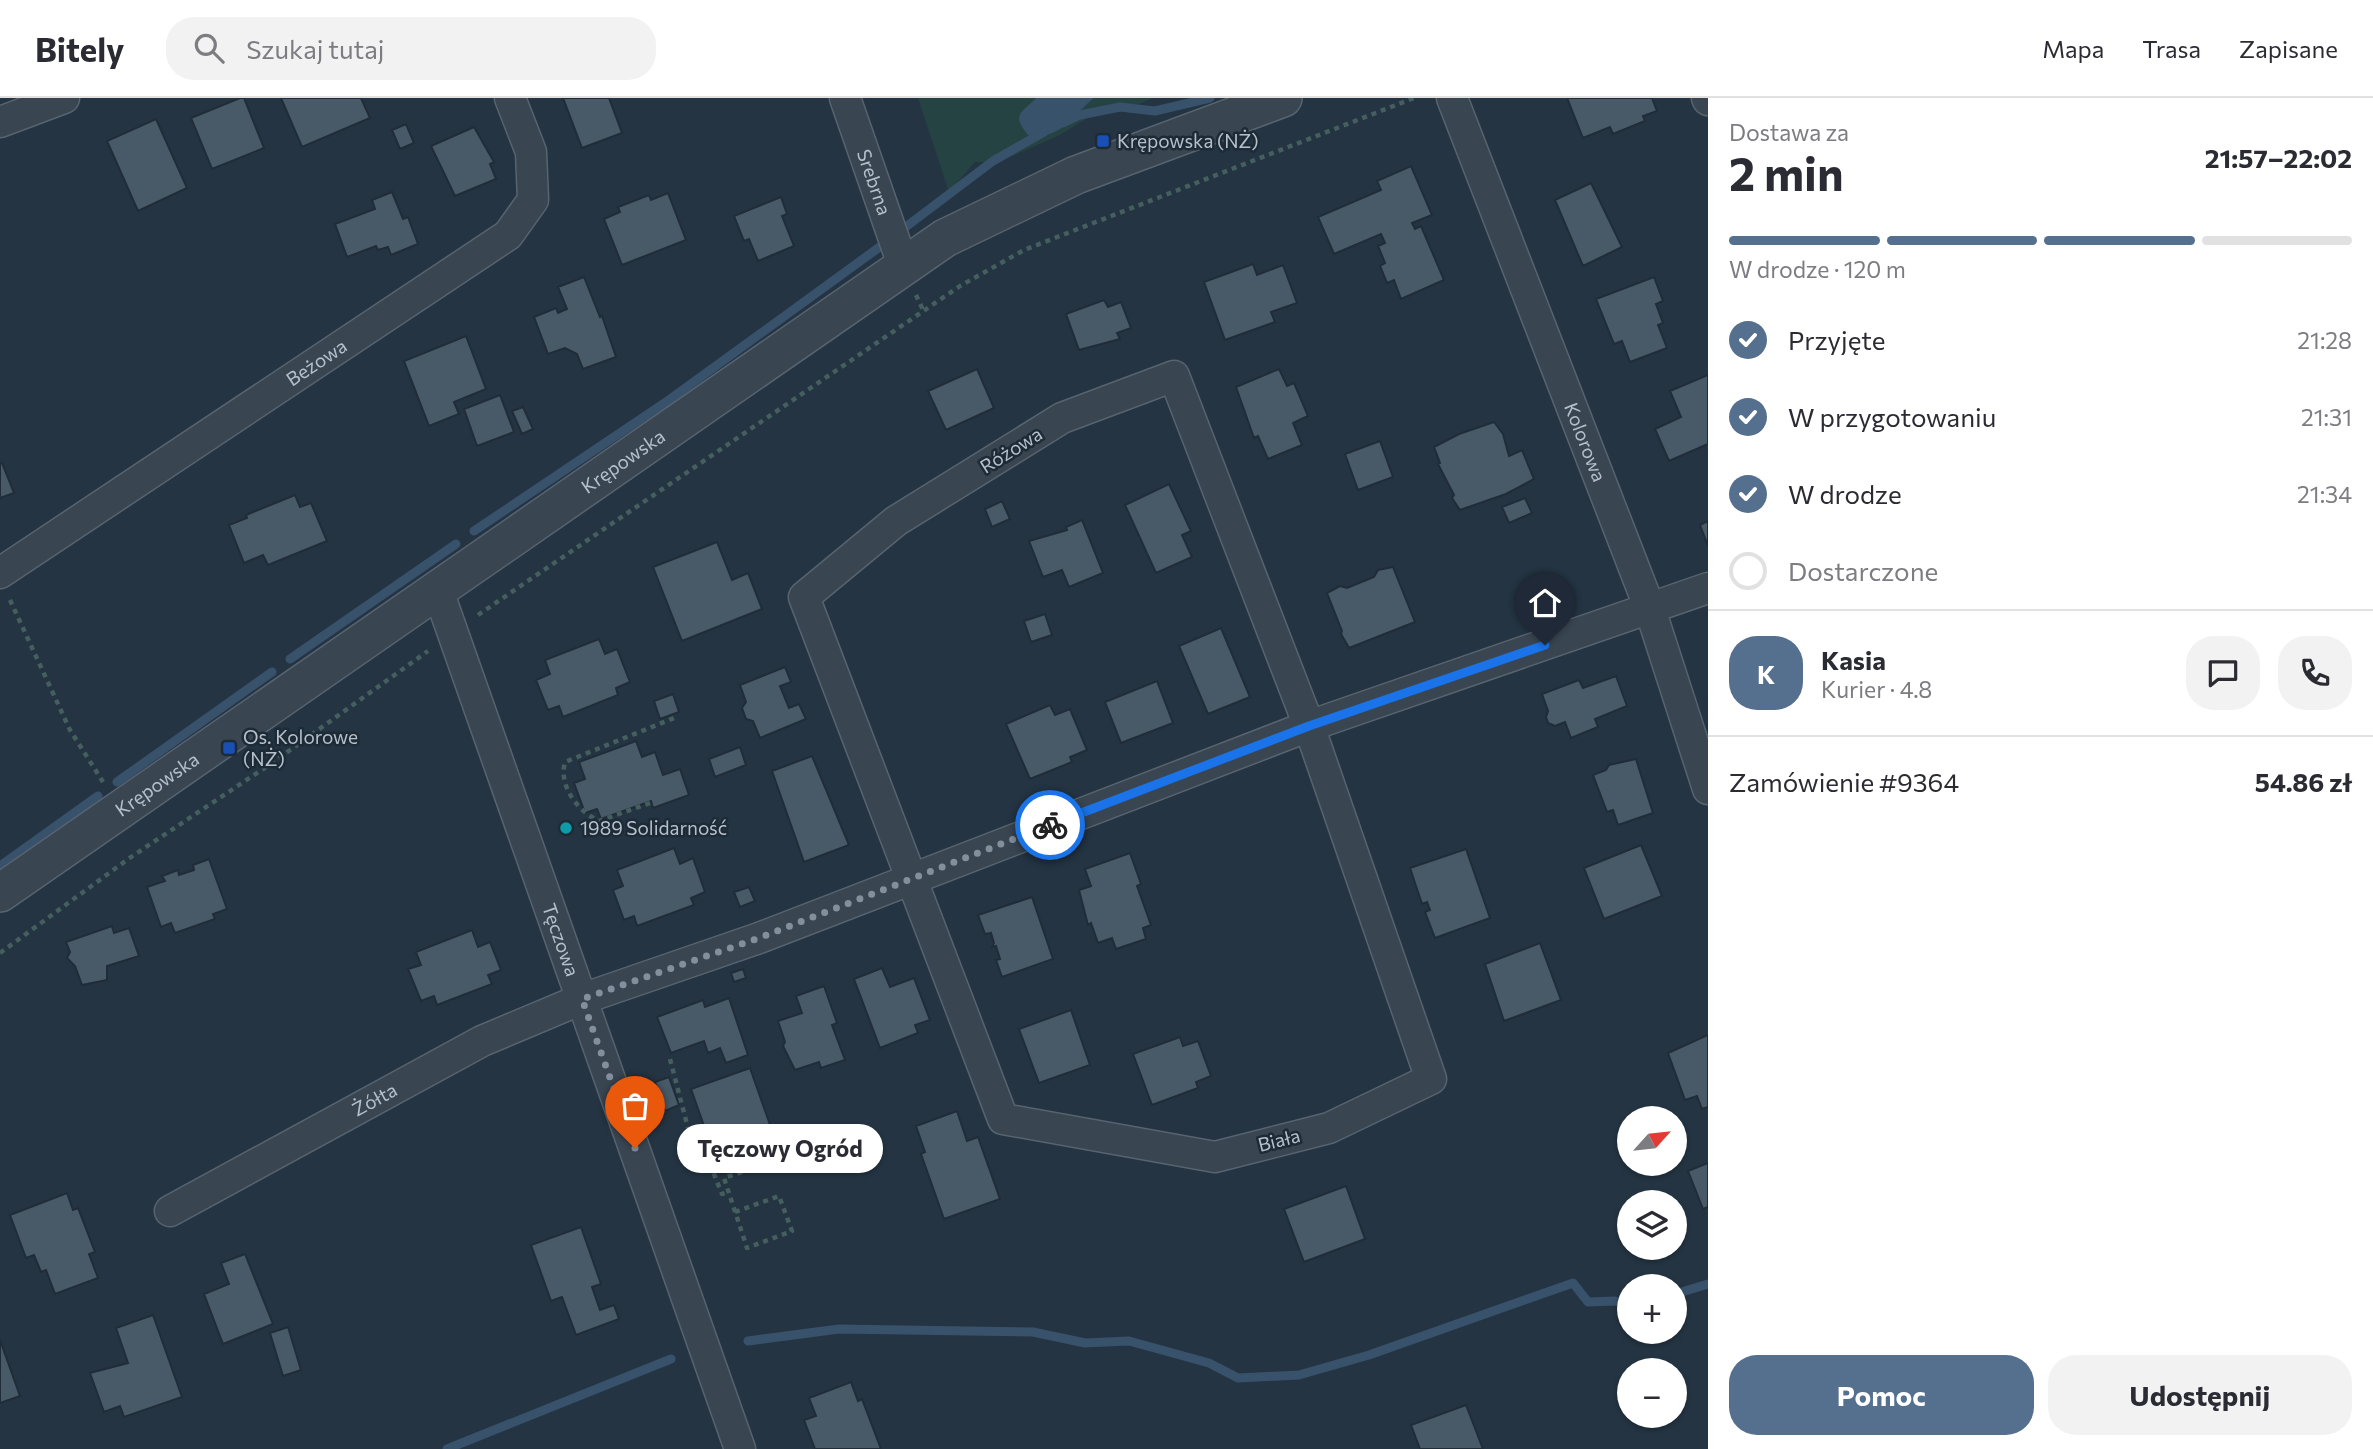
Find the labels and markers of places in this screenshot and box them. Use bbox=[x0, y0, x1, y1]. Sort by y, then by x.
place label: Krępowska (NŻ) bbox=[1117, 129, 1259, 152]
marker: Krępowska (NŻ) bbox=[1095, 133, 1111, 149]
pin bbox=[1515, 573, 1575, 645]
place label: Os. Kolorowe (NŻ) bbox=[243, 725, 358, 770]
marker: Os. Kolorowe (NŻ) bbox=[221, 740, 237, 756]
place label: 1989 Solidarność bbox=[580, 816, 727, 839]
marker: 1989 Solidarność bbox=[558, 820, 574, 836]
pin bbox=[605, 1076, 665, 1148]
callout: Tęczowy Ogród bbox=[677, 1124, 884, 1172]

